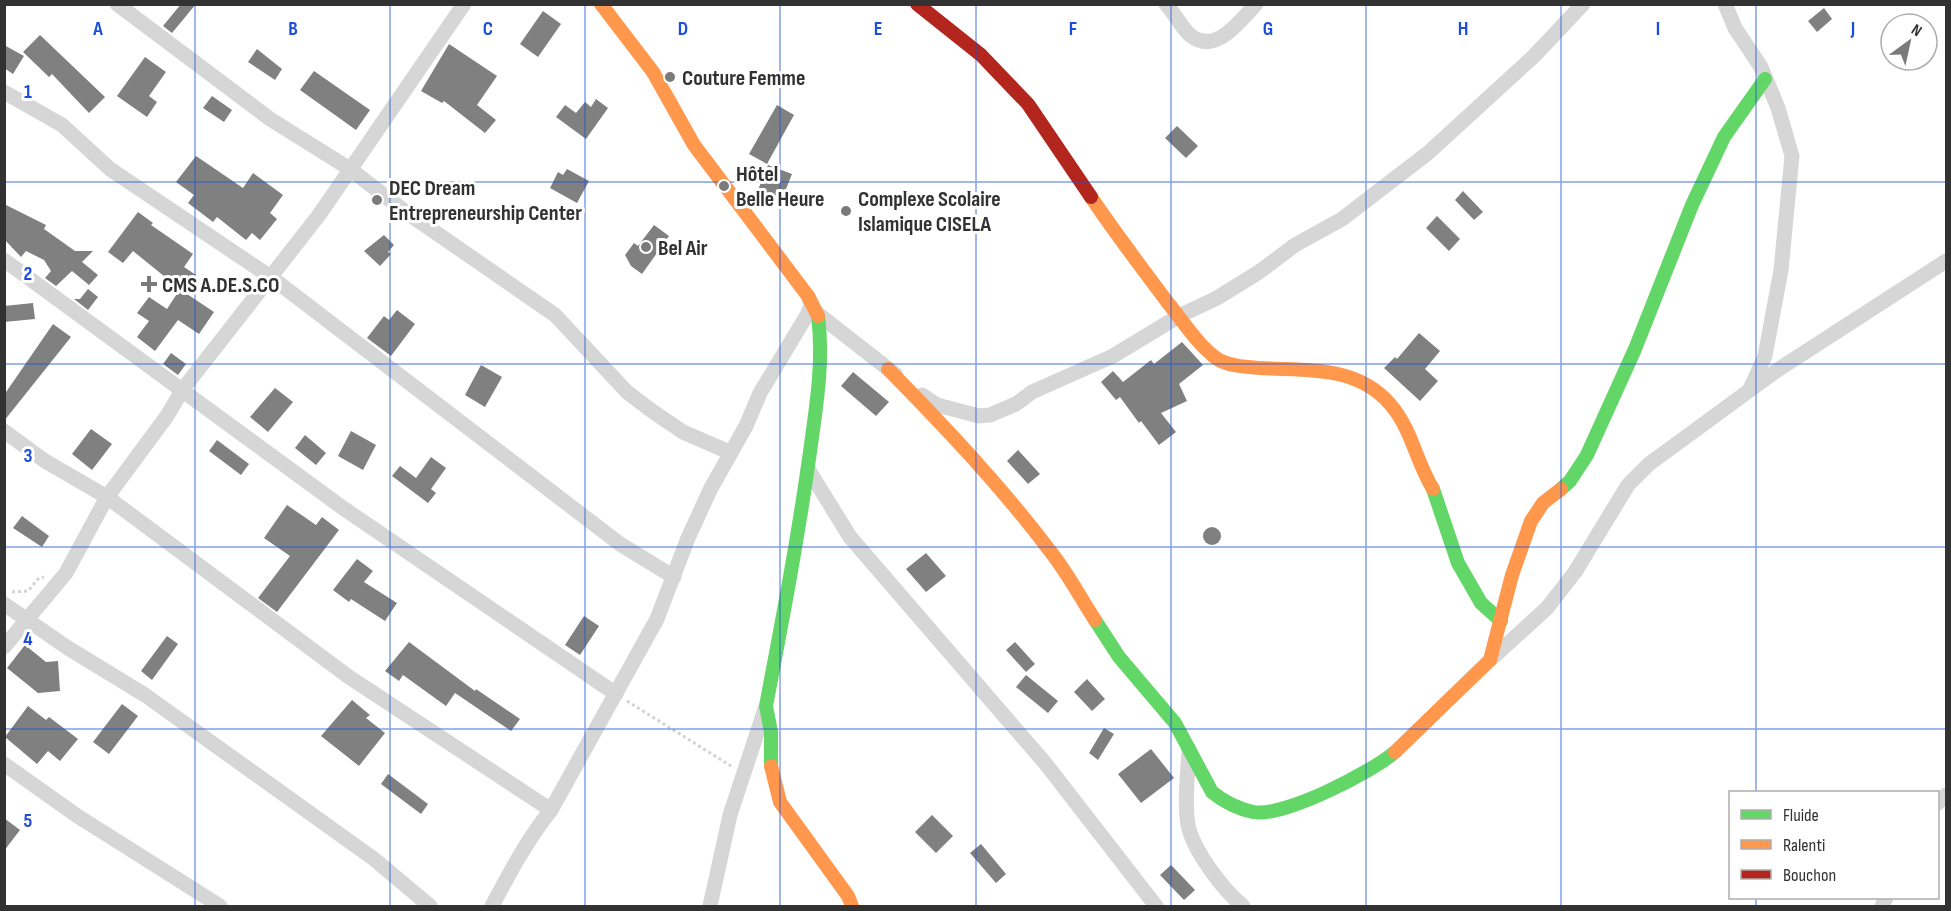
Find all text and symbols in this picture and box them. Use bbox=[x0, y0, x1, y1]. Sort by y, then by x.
north arrow bbox=[1879, 12, 1939, 72]
text: A bbox=[92, 17, 103, 41]
text: B bbox=[288, 17, 298, 41]
text: C bbox=[483, 17, 493, 41]
text: D bbox=[678, 17, 688, 41]
text: E bbox=[874, 17, 882, 41]
text: F bbox=[1069, 17, 1077, 41]
text: G bbox=[1263, 17, 1273, 41]
text: H bbox=[1458, 17, 1468, 41]
text: I bbox=[1656, 17, 1660, 41]
text: J bbox=[1850, 17, 1855, 41]
text: N bbox=[1908, 20, 1925, 41]
place label: Couture Femme bbox=[682, 65, 805, 92]
marker: Couture Femme bbox=[663, 70, 677, 84]
text: 1 bbox=[24, 80, 32, 104]
place label: Hôtel Belle Heure bbox=[736, 161, 824, 213]
place label: DEC Dream Entrepreneurship Center bbox=[389, 175, 582, 227]
marker: Hôtel Belle Heure bbox=[717, 179, 731, 193]
place label: Complexe Scolaire Islamique CISELA bbox=[858, 186, 1001, 238]
marker: DEC Dream Entrepreneurship Center bbox=[370, 193, 384, 207]
marker: Complexe Scolaire Islamique CISELA bbox=[839, 204, 853, 218]
place label: Bel Air bbox=[658, 235, 708, 262]
marker: Bel Air bbox=[639, 240, 653, 254]
text: 2 bbox=[24, 262, 32, 286]
place label: CMS A.DE.S.CO bbox=[162, 272, 279, 299]
marker: CMS A.DE.S.CO bbox=[140, 275, 158, 293]
text: 3 bbox=[24, 444, 33, 468]
text: 4 bbox=[23, 627, 33, 651]
legend bbox=[1729, 791, 1939, 899]
text: Fluide bbox=[1783, 805, 1819, 826]
text: 5 bbox=[24, 809, 33, 833]
text: Ralenti bbox=[1783, 835, 1825, 856]
text: Bouchon bbox=[1783, 865, 1836, 886]

